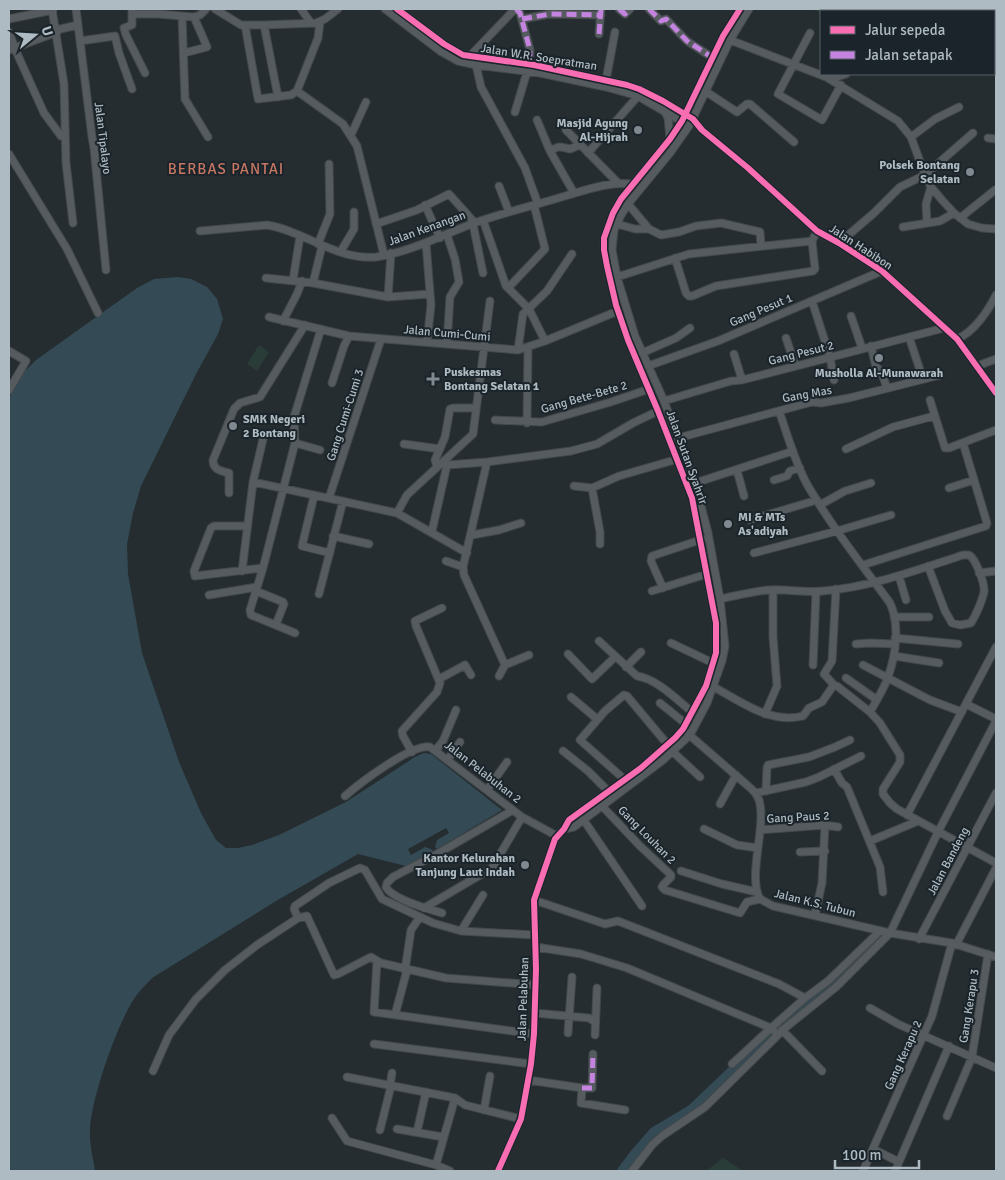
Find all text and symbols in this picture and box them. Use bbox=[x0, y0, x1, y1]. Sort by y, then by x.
north arrow bbox=[10, 10, 60, 60]
legend bbox=[820, 10, 995, 75]
text: Jalur sepeda bbox=[865, 21, 945, 39]
text: U bbox=[37, 24, 56, 38]
street label: Jalan W.R. Soepratman bbox=[480, 41, 598, 74]
text: Jalan setapak bbox=[865, 46, 953, 64]
street label: Jalan Tipalayo bbox=[91, 101, 114, 175]
place label: Masjid Agung Al-Hijrah bbox=[557, 116, 629, 145]
marker: Masjid Agung Al-Hijrah bbox=[632, 124, 644, 136]
place label: Polsek Bontang Selatan bbox=[879, 158, 961, 187]
district label: BERBAS PANTAI bbox=[168, 160, 284, 178]
marker: Polsek Bontang Selatan bbox=[964, 166, 976, 178]
street label: Jalan Kenangan bbox=[387, 208, 468, 249]
street label: Jalan Habibon bbox=[826, 221, 895, 274]
street label: Gang Pesut 1 bbox=[727, 290, 795, 330]
street label: Jalan Cumi-Cumi bbox=[403, 322, 491, 345]
street label: Gang Pesut 2 bbox=[767, 338, 835, 369]
marker: Musholla Al-Munawarah bbox=[873, 352, 885, 364]
place label: Puskesmas Bontang Selatan 1 bbox=[444, 365, 540, 394]
place label: Musholla Al-Munawarah bbox=[815, 366, 944, 381]
street label: Gang Cumi-Cumi 3 bbox=[324, 367, 367, 463]
marker: Puskesmas Bontang Selatan 1 bbox=[426, 372, 440, 386]
street label: Gang Bete-Bete 2 bbox=[539, 378, 629, 417]
street label: Gang Mas bbox=[781, 383, 833, 406]
street label: Jalan Sutan Syahrir bbox=[662, 408, 711, 507]
place label: SMK Negeri 2 Bontang bbox=[243, 412, 305, 441]
marker: SMK Negeri 2 Bontang bbox=[227, 420, 239, 432]
place label: MI & MTs As'adiyah bbox=[738, 510, 789, 539]
marker: MI & MTs As'adiyah bbox=[722, 518, 734, 530]
street label: Jalan Pelabuhan 2 bbox=[441, 738, 524, 807]
street label: Gang Louhan 2 bbox=[614, 803, 679, 868]
street label: Gang Paus 2 bbox=[766, 808, 830, 827]
street label: Jalan Bandeng bbox=[924, 825, 973, 898]
place label: Kantor Kelurahan Tanjung Laut Indah bbox=[416, 851, 515, 880]
marker: Kantor Kelurahan Tanjung Laut Indah bbox=[519, 859, 531, 871]
street label: Jalan K.S. Tubun bbox=[772, 886, 857, 921]
street label: Jalan Pelabuhan bbox=[515, 957, 532, 1041]
street label: Gang Kerapu 3 bbox=[956, 968, 983, 1044]
street label: Gang Kerapu 2 bbox=[881, 1018, 926, 1092]
scale bar bbox=[835, 1138, 919, 1170]
text: 100 m bbox=[842, 1146, 882, 1164]

